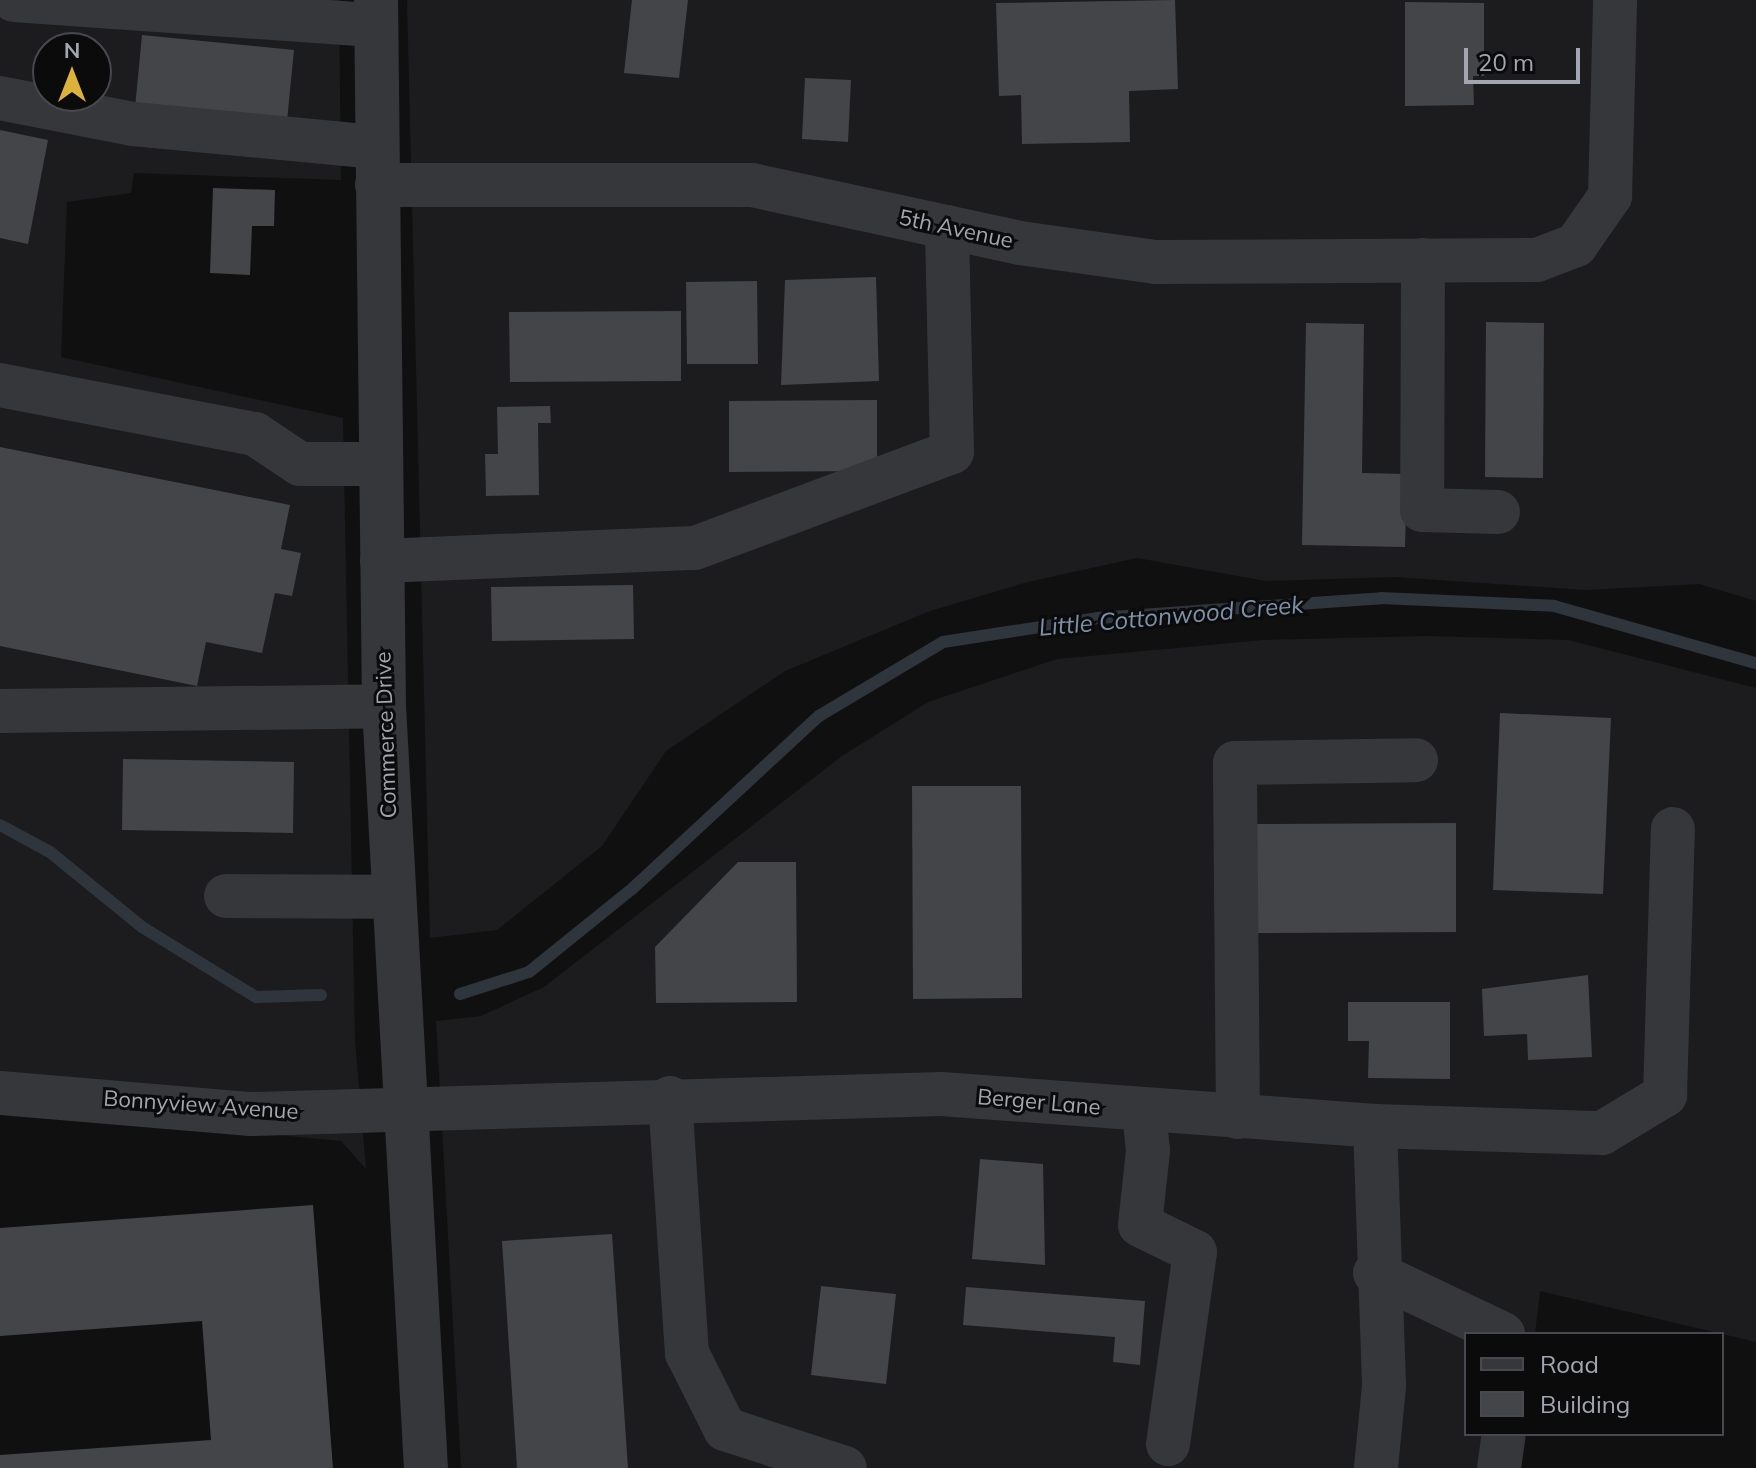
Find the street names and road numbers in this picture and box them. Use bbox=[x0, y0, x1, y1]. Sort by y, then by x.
street label: 5th Avenue bbox=[896, 204, 1016, 254]
street label: Commerce Drive bbox=[370, 651, 402, 819]
street label: Berger Lane bbox=[976, 1083, 1102, 1121]
street label: Bonnyview Avenue bbox=[103, 1085, 299, 1125]

